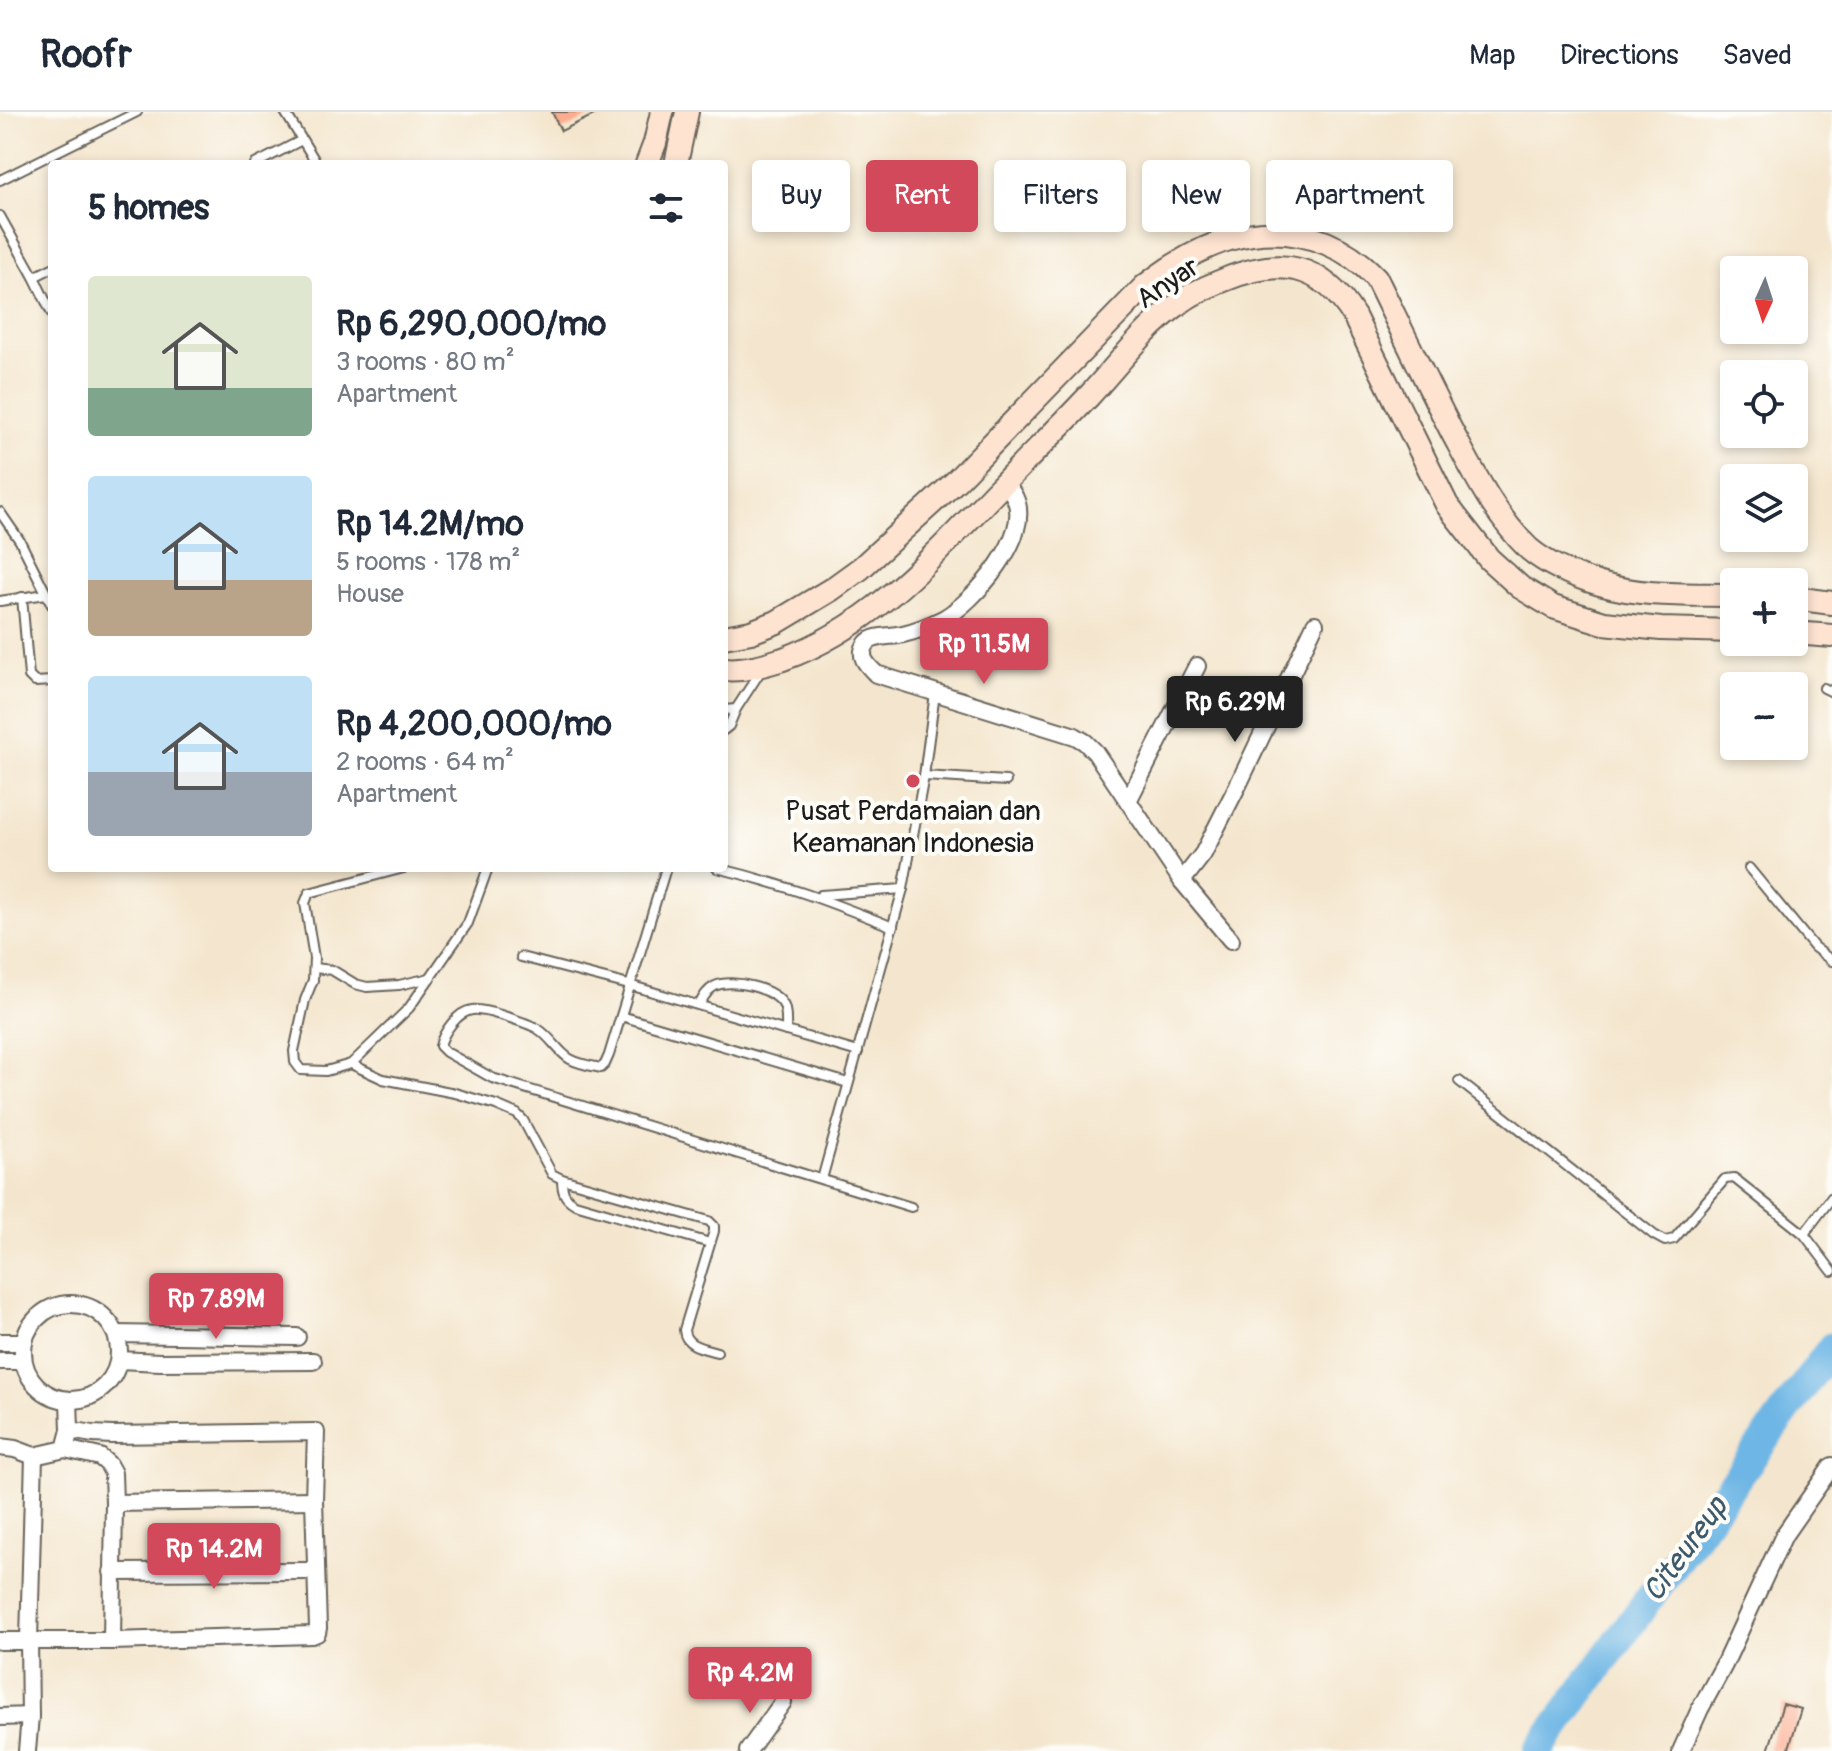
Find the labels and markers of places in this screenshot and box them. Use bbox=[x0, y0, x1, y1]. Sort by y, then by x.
pin: Rp 11.5M bbox=[901, 618, 1067, 686]
pin: Rp 6.29M bbox=[1152, 676, 1318, 744]
marker: Pusat Perdamaian dan Keamanan Indonesia bbox=[904, 772, 922, 790]
place label: Pusat Perdamaian dan Keamanan Indonesia bbox=[785, 794, 1041, 861]
pin: Rp 7.89M bbox=[133, 1273, 299, 1341]
pin: Rp 14.2M bbox=[131, 1523, 297, 1591]
pin: Rp 4.2M bbox=[676, 1647, 824, 1715]

